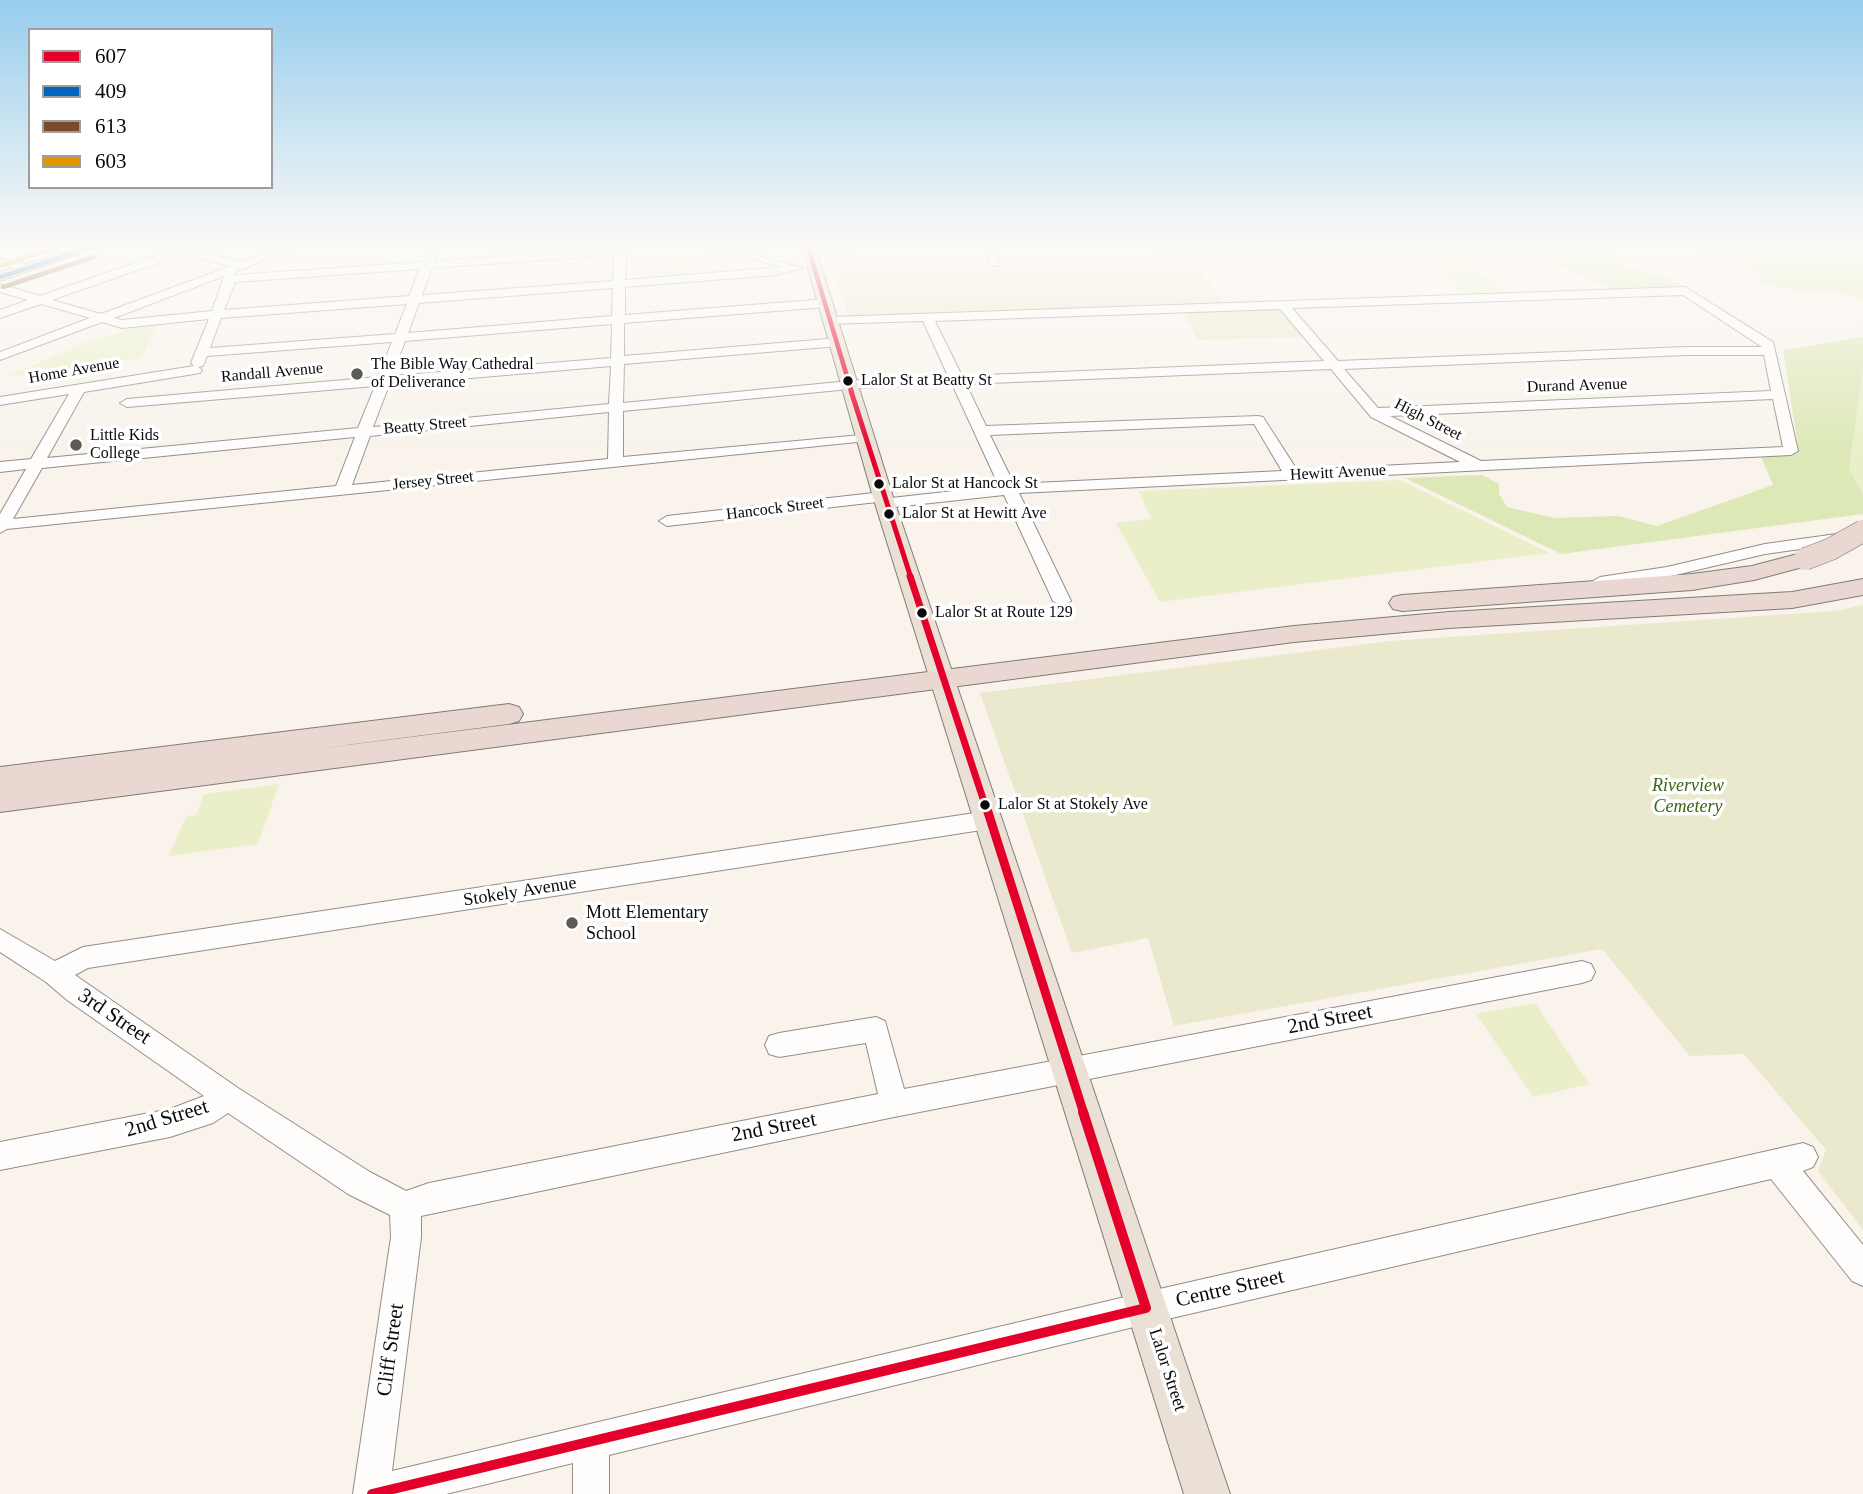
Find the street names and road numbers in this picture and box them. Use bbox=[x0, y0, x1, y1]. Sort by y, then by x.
street label: Home Avenue bbox=[27, 354, 121, 388]
street label: Randall Avenue bbox=[220, 359, 324, 387]
street label: Durand Avenue bbox=[1526, 375, 1628, 397]
street label: High Street bbox=[1391, 395, 1465, 445]
street label: Beatty Street bbox=[383, 413, 467, 439]
street label: Hewitt Avenue bbox=[1290, 461, 1386, 485]
street label: Jersey Street bbox=[392, 467, 474, 495]
street label: Hancock Street bbox=[725, 493, 825, 525]
street label: Stokely Avenue bbox=[462, 872, 578, 912]
street label: 3rd Street bbox=[73, 984, 155, 1050]
street label: 2nd Street bbox=[1286, 999, 1374, 1041]
street label: 2nd Street bbox=[122, 1094, 212, 1144]
street label: 2nd Street bbox=[730, 1107, 818, 1149]
street label: Centre Street bbox=[1173, 1264, 1287, 1314]
street label: Cliff Street bbox=[372, 1302, 410, 1398]
street label: Lalor Street bbox=[1144, 1326, 1190, 1414]

